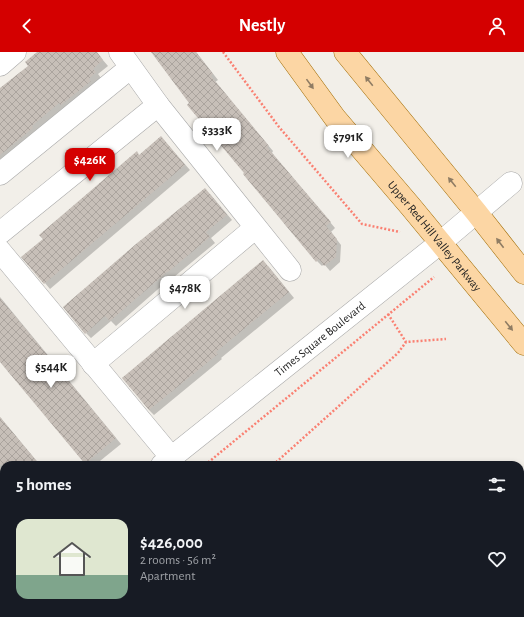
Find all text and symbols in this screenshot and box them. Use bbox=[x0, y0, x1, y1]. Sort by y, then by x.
icon: back bbox=[16, 15, 38, 37]
icon: person bbox=[486, 15, 508, 37]
text: Nestly bbox=[239, 17, 285, 35]
one-way arrow bbox=[365, 76, 374, 87]
one-way arrow bbox=[306, 78, 315, 89]
pin: $333K bbox=[189, 118, 245, 152]
text: $333K bbox=[202, 124, 232, 137]
pin: $791K bbox=[320, 125, 376, 159]
text: $791K bbox=[333, 131, 363, 144]
pin: $426K bbox=[62, 148, 118, 182]
text: $426K bbox=[74, 154, 106, 167]
one-way arrow bbox=[447, 176, 456, 187]
street label: Upper Red Hill Valley Parkway bbox=[385, 179, 484, 294]
one-way arrow bbox=[496, 237, 504, 248]
pin: $478K bbox=[157, 276, 213, 310]
text: $478K bbox=[169, 282, 201, 295]
street label: Times Square Boulevard bbox=[272, 299, 367, 379]
one-way arrow bbox=[505, 320, 513, 331]
pin: $544K bbox=[23, 355, 79, 389]
text: $544K bbox=[35, 361, 67, 374]
icon: filters bbox=[486, 474, 508, 496]
text: 5 homes bbox=[16, 476, 72, 493]
text: $426,000 bbox=[140, 534, 203, 551]
icon: home bbox=[48, 535, 96, 583]
icon: heart bbox=[486, 548, 508, 570]
text: 2 rooms · 56 m² bbox=[140, 554, 216, 567]
text: Apartment bbox=[140, 570, 195, 583]

